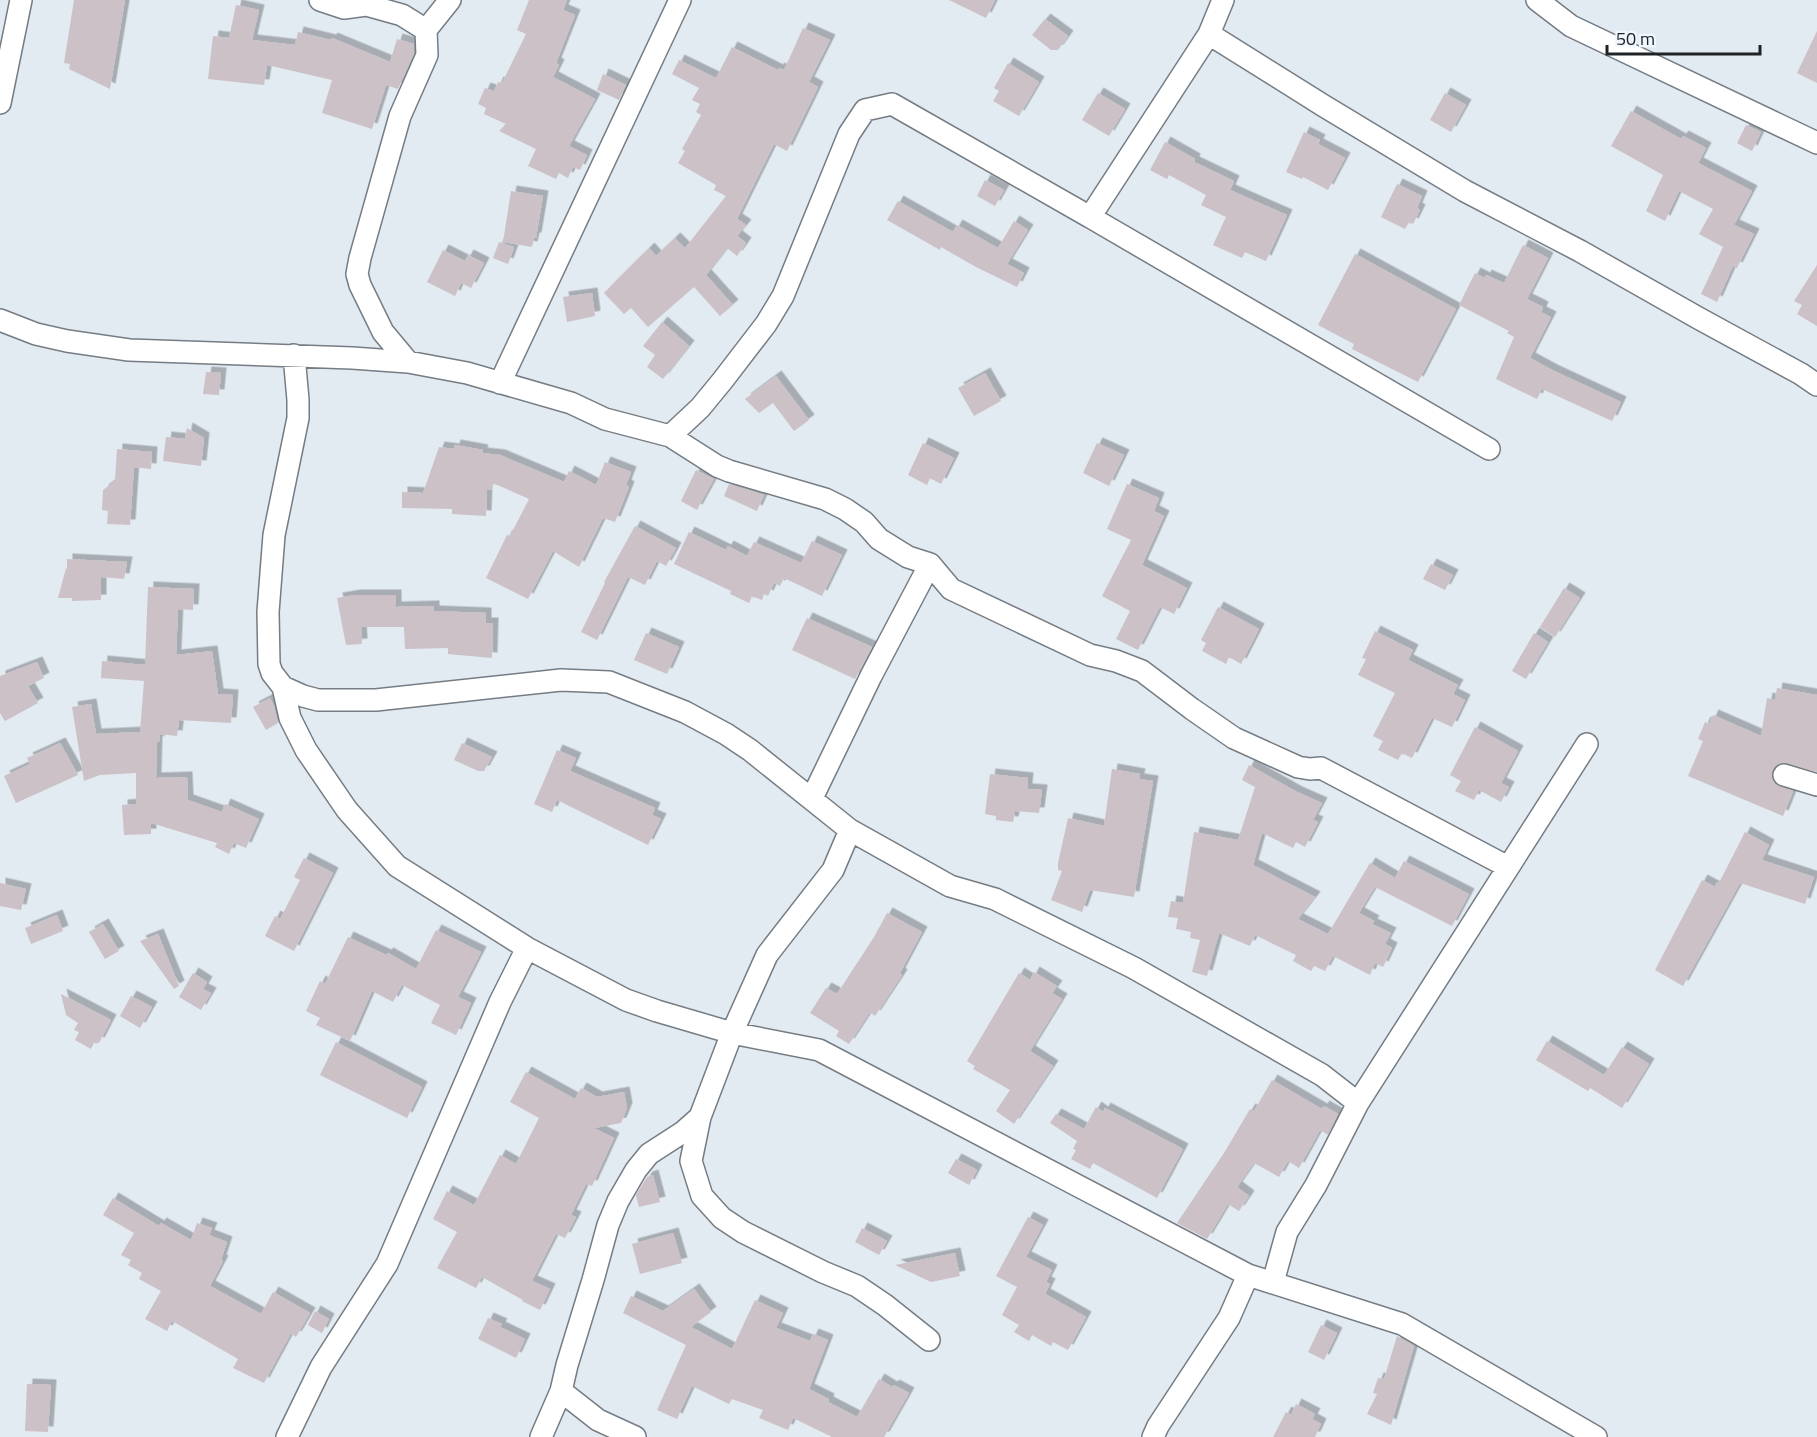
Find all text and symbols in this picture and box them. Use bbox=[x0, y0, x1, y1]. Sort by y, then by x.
scale bar bbox=[1607, 18, 1760, 56]
text: 50 m bbox=[1616, 25, 1655, 52]

